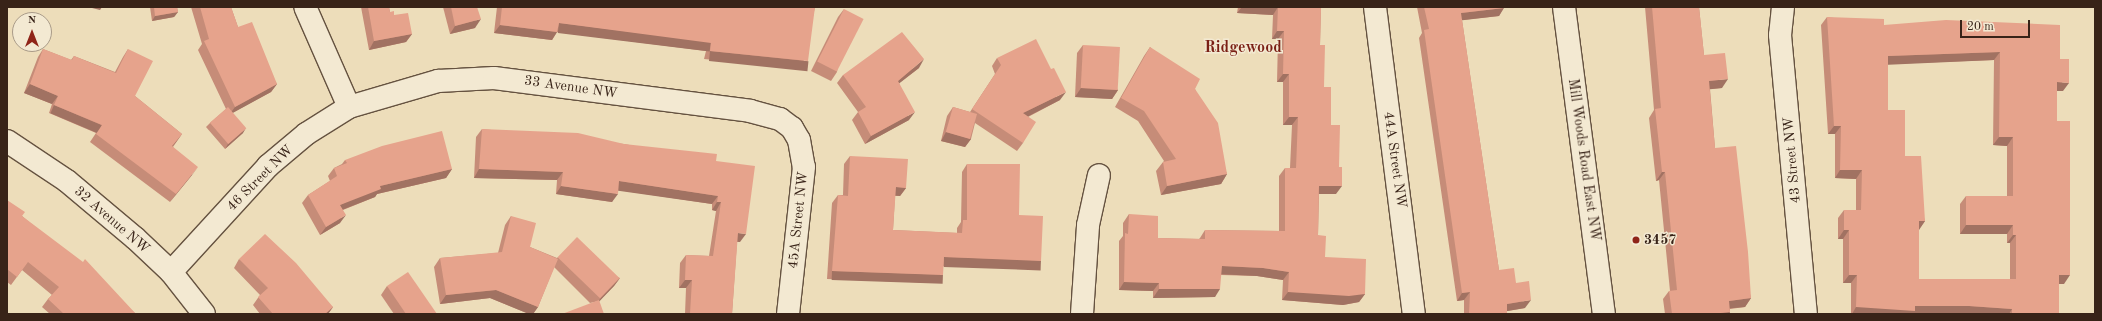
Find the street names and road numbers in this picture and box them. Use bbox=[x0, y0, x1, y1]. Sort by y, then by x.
street label: 33 Avenue NW bbox=[523, 72, 619, 102]
street label: Mill Woods Road East NW bbox=[1564, 78, 1604, 242]
street label: 44A Street NW bbox=[1380, 111, 1410, 209]
street label: 43 Street NW bbox=[1780, 116, 1804, 204]
street label: 46 Street NW bbox=[223, 141, 297, 215]
street label: 45A Street NW bbox=[785, 171, 811, 269]
street label: 32 Avenue NW bbox=[71, 183, 153, 257]

